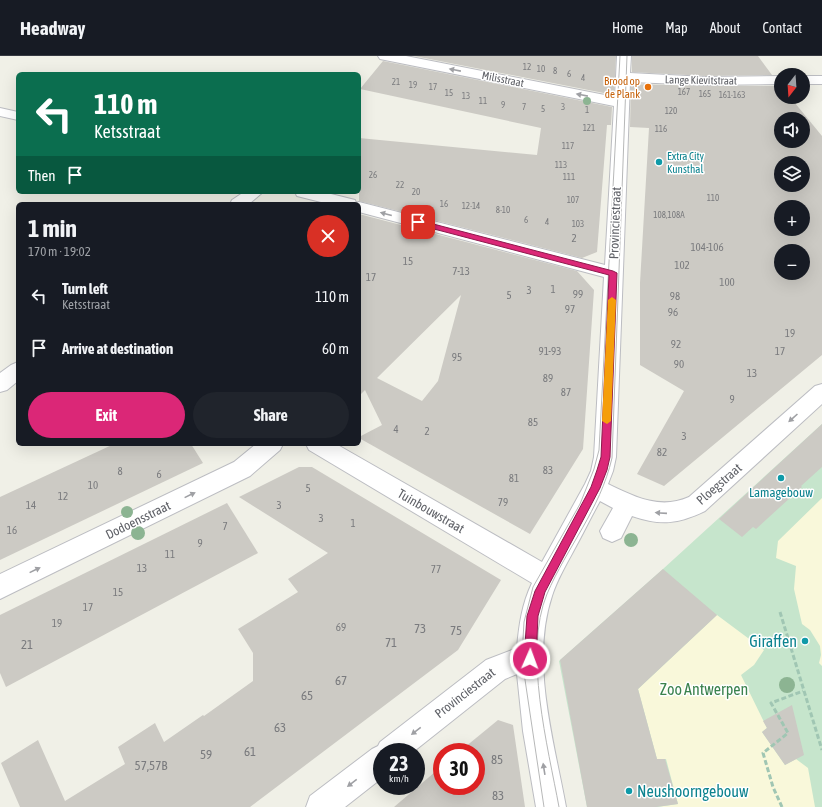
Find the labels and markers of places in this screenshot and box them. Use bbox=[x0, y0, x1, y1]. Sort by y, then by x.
place label: Brood op de Plank bbox=[604, 75, 640, 100]
marker: Brood op de Plank bbox=[643, 82, 653, 92]
place label: Extra City Kunsthal bbox=[667, 150, 705, 175]
marker: Extra City Kunsthal bbox=[654, 157, 664, 167]
pin bbox=[401, 205, 435, 239]
marker: Lamagebouw bbox=[776, 473, 786, 483]
place label: Lamagebouw bbox=[749, 485, 813, 500]
place label: Giraffen bbox=[749, 632, 797, 650]
marker: Giraffen bbox=[800, 636, 810, 646]
place label: Neushoorngebouw bbox=[637, 782, 749, 801]
marker: Neushoorngebouw bbox=[624, 786, 634, 796]

